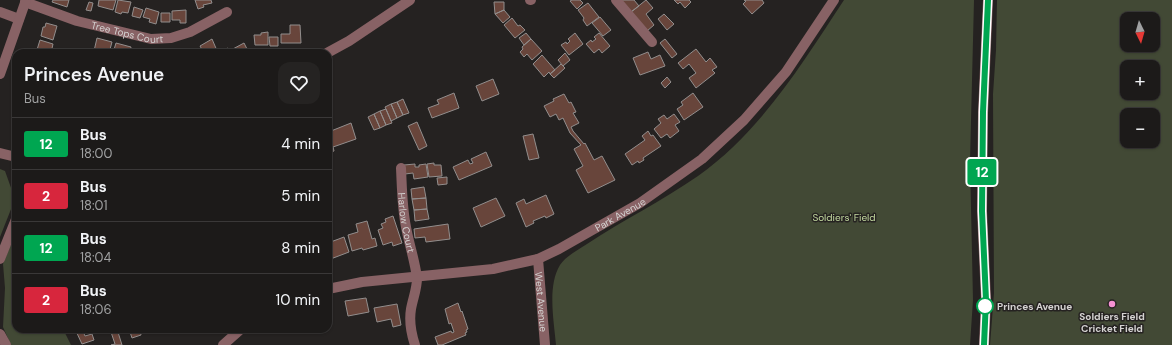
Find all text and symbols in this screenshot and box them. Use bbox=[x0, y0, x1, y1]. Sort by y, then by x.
north arrow bbox=[1120, 12, 1160, 52]
map controls bbox=[1120, 12, 1160, 148]
street label: Tree Tops Court bbox=[90, 19, 164, 46]
button: + bbox=[1120, 60, 1160, 100]
text: Princes Avenue bbox=[24, 62, 164, 87]
button: heart bbox=[278, 62, 320, 104]
text: Bus bbox=[24, 90, 46, 107]
button: − bbox=[1120, 108, 1160, 148]
text: Bus bbox=[80, 125, 107, 145]
text: 4 min bbox=[281, 134, 320, 154]
text: 12 bbox=[39, 135, 53, 153]
text: 18:00 bbox=[80, 145, 112, 162]
line badge: 12 bbox=[964, 159, 1000, 185]
text: 12 bbox=[975, 163, 989, 181]
text: Bus bbox=[80, 177, 107, 197]
text: 5 min bbox=[281, 186, 320, 206]
text: 2 bbox=[42, 187, 50, 205]
street label: Harlow Court bbox=[395, 192, 418, 254]
street label: Park Avenue bbox=[593, 195, 649, 234]
text: 18:01 bbox=[80, 197, 108, 214]
park label: Soldiers' Field bbox=[812, 211, 876, 224]
text: Bus bbox=[80, 229, 107, 249]
text: 8 min bbox=[281, 238, 320, 258]
text: 12 bbox=[39, 239, 53, 257]
text: 18:04 bbox=[80, 249, 111, 266]
street label: West Avenue bbox=[532, 271, 550, 333]
text: Bus bbox=[80, 281, 107, 301]
text: 10 min bbox=[275, 290, 320, 310]
text: 2 bbox=[42, 291, 50, 309]
marker: Princes Avenue bbox=[976, 297, 994, 315]
marker: Soldiers Field Cricket Field bbox=[1107, 299, 1117, 309]
place label: Princes Avenue bbox=[997, 300, 1072, 313]
text: 18:06 bbox=[80, 301, 112, 318]
place label: Soldiers Field Cricket Field bbox=[1079, 310, 1145, 335]

